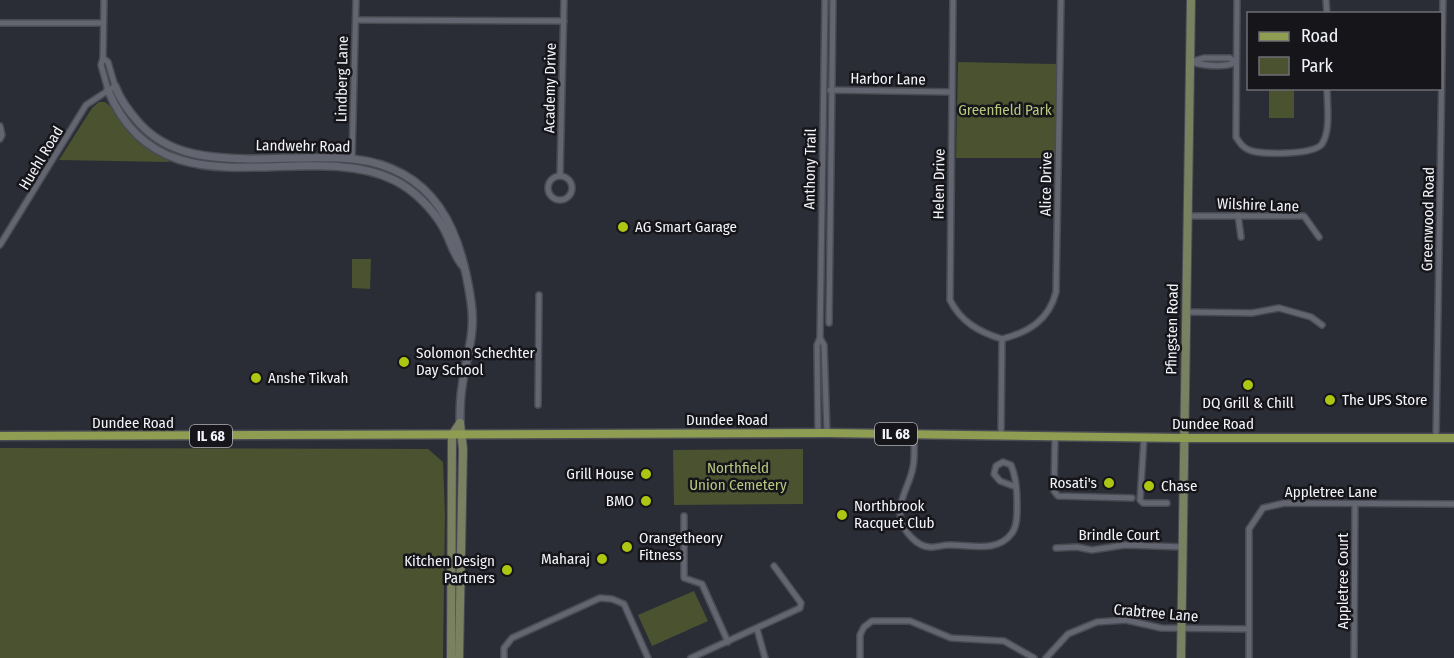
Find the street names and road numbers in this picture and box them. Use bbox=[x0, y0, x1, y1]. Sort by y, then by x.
street label: Lindberg Lane bbox=[332, 36, 352, 122]
street label: Academy Drive bbox=[540, 43, 560, 133]
street label: Harbor Lane bbox=[850, 69, 926, 89]
street label: Huehl Road bbox=[15, 123, 67, 193]
street label: Anthony Trail bbox=[800, 128, 820, 210]
street label: Landwehr Road bbox=[255, 136, 351, 156]
street label: Helen Drive bbox=[929, 148, 949, 220]
street label: Alice Drive bbox=[1036, 152, 1056, 216]
street label: Greenwood Road bbox=[1418, 167, 1438, 271]
street label: Wilshire Lane bbox=[1217, 195, 1299, 215]
street label: Pfingsten Road bbox=[1162, 283, 1182, 375]
street label: Dundee Road bbox=[686, 411, 768, 429]
street label: Dundee Road bbox=[92, 414, 174, 432]
street label: Dundee Road bbox=[1172, 415, 1254, 433]
road number: IL 68 bbox=[875, 423, 917, 445]
road number: IL 68 bbox=[190, 425, 232, 447]
street label: Appletree Lane bbox=[1285, 483, 1377, 501]
street label: Brindle Court bbox=[1078, 526, 1160, 544]
street label: Appletree Court bbox=[1334, 533, 1352, 629]
street label: Crabtree Lane bbox=[1113, 600, 1199, 626]

